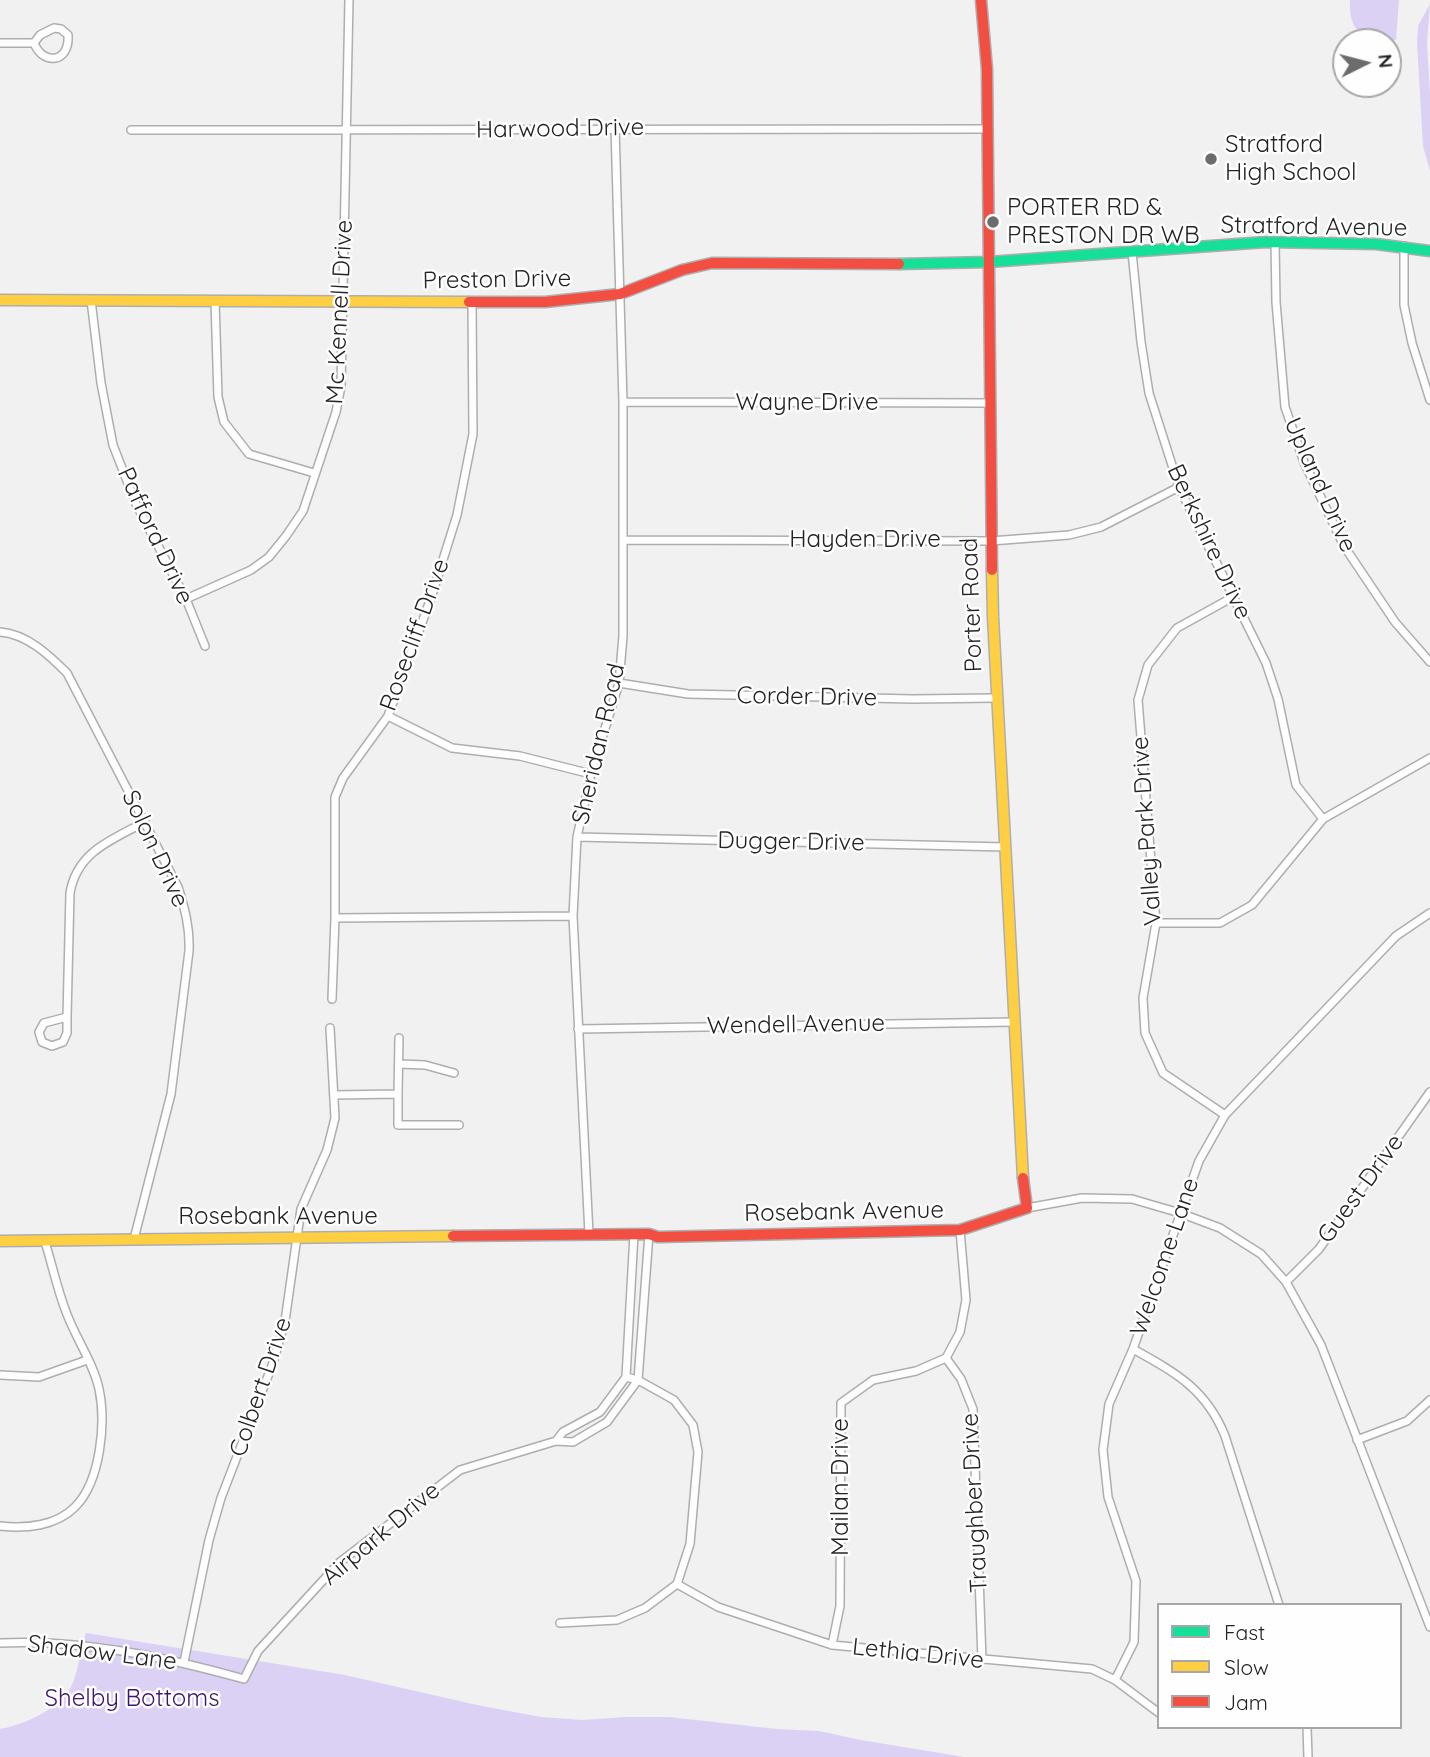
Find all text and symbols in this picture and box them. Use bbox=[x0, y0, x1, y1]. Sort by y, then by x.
north arrow bbox=[1332, 28, 1402, 98]
text: N bbox=[1373, 53, 1399, 69]
street label: Harwood Drive bbox=[476, 113, 644, 145]
place label: Stratford High School bbox=[1225, 131, 1357, 187]
marker: Stratford High School bbox=[1203, 151, 1219, 167]
place label: PORTER RD & PRESTON DR WB bbox=[1007, 194, 1200, 250]
street label: Stratford Avenue bbox=[1220, 211, 1408, 243]
marker: PORTER RD & PRESTON DR WB bbox=[985, 214, 1001, 230]
street label: Mc Kennell Drive bbox=[321, 219, 359, 405]
street label: Preston Drive bbox=[422, 264, 572, 296]
street label: Wayne Drive bbox=[736, 389, 878, 417]
street label: Upland Drive bbox=[1277, 413, 1363, 557]
street label: Berkshire Drive bbox=[1161, 460, 1257, 624]
street label: Pafford Drive bbox=[111, 463, 199, 609]
street label: Hayden Drive bbox=[789, 526, 941, 554]
street label: Porter Road bbox=[955, 537, 989, 673]
street label: Rosecliff Drive bbox=[374, 555, 456, 715]
street label: Sheridan Road bbox=[567, 661, 631, 827]
street label: Corder Drive bbox=[736, 681, 878, 713]
street label: Valley Park Drive bbox=[1126, 735, 1168, 927]
street label: Solon Drive bbox=[115, 786, 195, 912]
street label: Dugger Drive bbox=[717, 826, 865, 858]
street label: Wendell Avenue bbox=[707, 1009, 885, 1041]
street label: Guest Drive bbox=[1312, 1129, 1410, 1249]
street label: Welcome Lane bbox=[1124, 1174, 1206, 1340]
street label: Rosebank Avenue bbox=[744, 1196, 944, 1228]
street label: Rosebank Avenue bbox=[178, 1203, 378, 1231]
street label: Colbert Drive bbox=[224, 1314, 298, 1460]
street label: Traughber Drive bbox=[956, 1412, 994, 1594]
street label: Mailan Drive bbox=[827, 1418, 855, 1556]
street label: Airpark Drive bbox=[316, 1476, 446, 1592]
legend bbox=[1157, 1603, 1402, 1729]
text: Fast bbox=[1224, 1619, 1265, 1645]
street label: Shadow Lane bbox=[26, 1630, 178, 1676]
street label: Lethia Drive bbox=[851, 1633, 985, 1675]
text: Slow bbox=[1224, 1654, 1269, 1680]
park label: Shelby Bottoms bbox=[45, 1685, 219, 1713]
text: Jam bbox=[1224, 1689, 1268, 1715]

